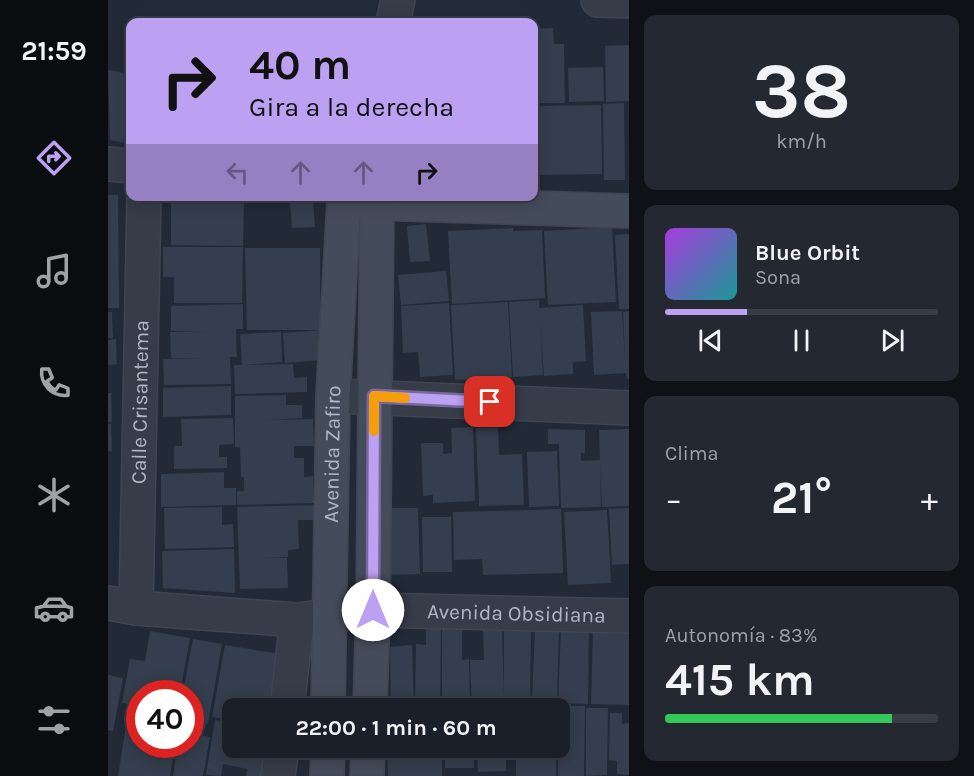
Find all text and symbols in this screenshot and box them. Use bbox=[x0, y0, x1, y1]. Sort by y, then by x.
text: 21:59 bbox=[21, 35, 87, 67]
text: 40 m bbox=[249, 40, 351, 90]
icon: right bbox=[150, 42, 228, 120]
text: 38 bbox=[752, 45, 851, 137]
text: Gira a la derecha bbox=[249, 91, 454, 123]
text: km/h bbox=[776, 130, 827, 153]
icon: directions bbox=[33, 137, 75, 179]
icon: left bbox=[221, 156, 254, 189]
icon: ahead bbox=[284, 156, 317, 189]
icon: ahead bbox=[347, 156, 380, 189]
icon: right bbox=[410, 156, 443, 189]
text: Blue Orbit bbox=[755, 240, 860, 266]
icon: music bbox=[33, 250, 75, 292]
text: Sona bbox=[755, 266, 801, 289]
street label: Calle Crisantema bbox=[126, 320, 154, 484]
icon: previous bbox=[694, 324, 727, 357]
icon: pause bbox=[785, 324, 818, 357]
icon: next bbox=[876, 324, 909, 357]
icon: phone bbox=[33, 362, 75, 404]
pin bbox=[464, 376, 515, 427]
street label: Avenida Zafiro bbox=[319, 385, 346, 523]
icon: arrive bbox=[473, 385, 506, 418]
text: Clima bbox=[665, 442, 719, 465]
text: 21° bbox=[771, 472, 832, 524]
icon: climate bbox=[33, 474, 75, 516]
text: − bbox=[665, 480, 682, 518]
text: + bbox=[921, 480, 938, 518]
position arrow bbox=[341, 578, 405, 642]
icon: car bbox=[33, 587, 75, 629]
street label: Avenida Obsidiana bbox=[427, 599, 606, 627]
text: Autonomía · 83% bbox=[665, 624, 817, 647]
text: 415 km bbox=[665, 654, 815, 706]
speed limit sign: 40 bbox=[126, 680, 204, 758]
icon: filters bbox=[33, 699, 75, 741]
text: 22:00 · 1 min · 60 m bbox=[295, 715, 497, 741]

